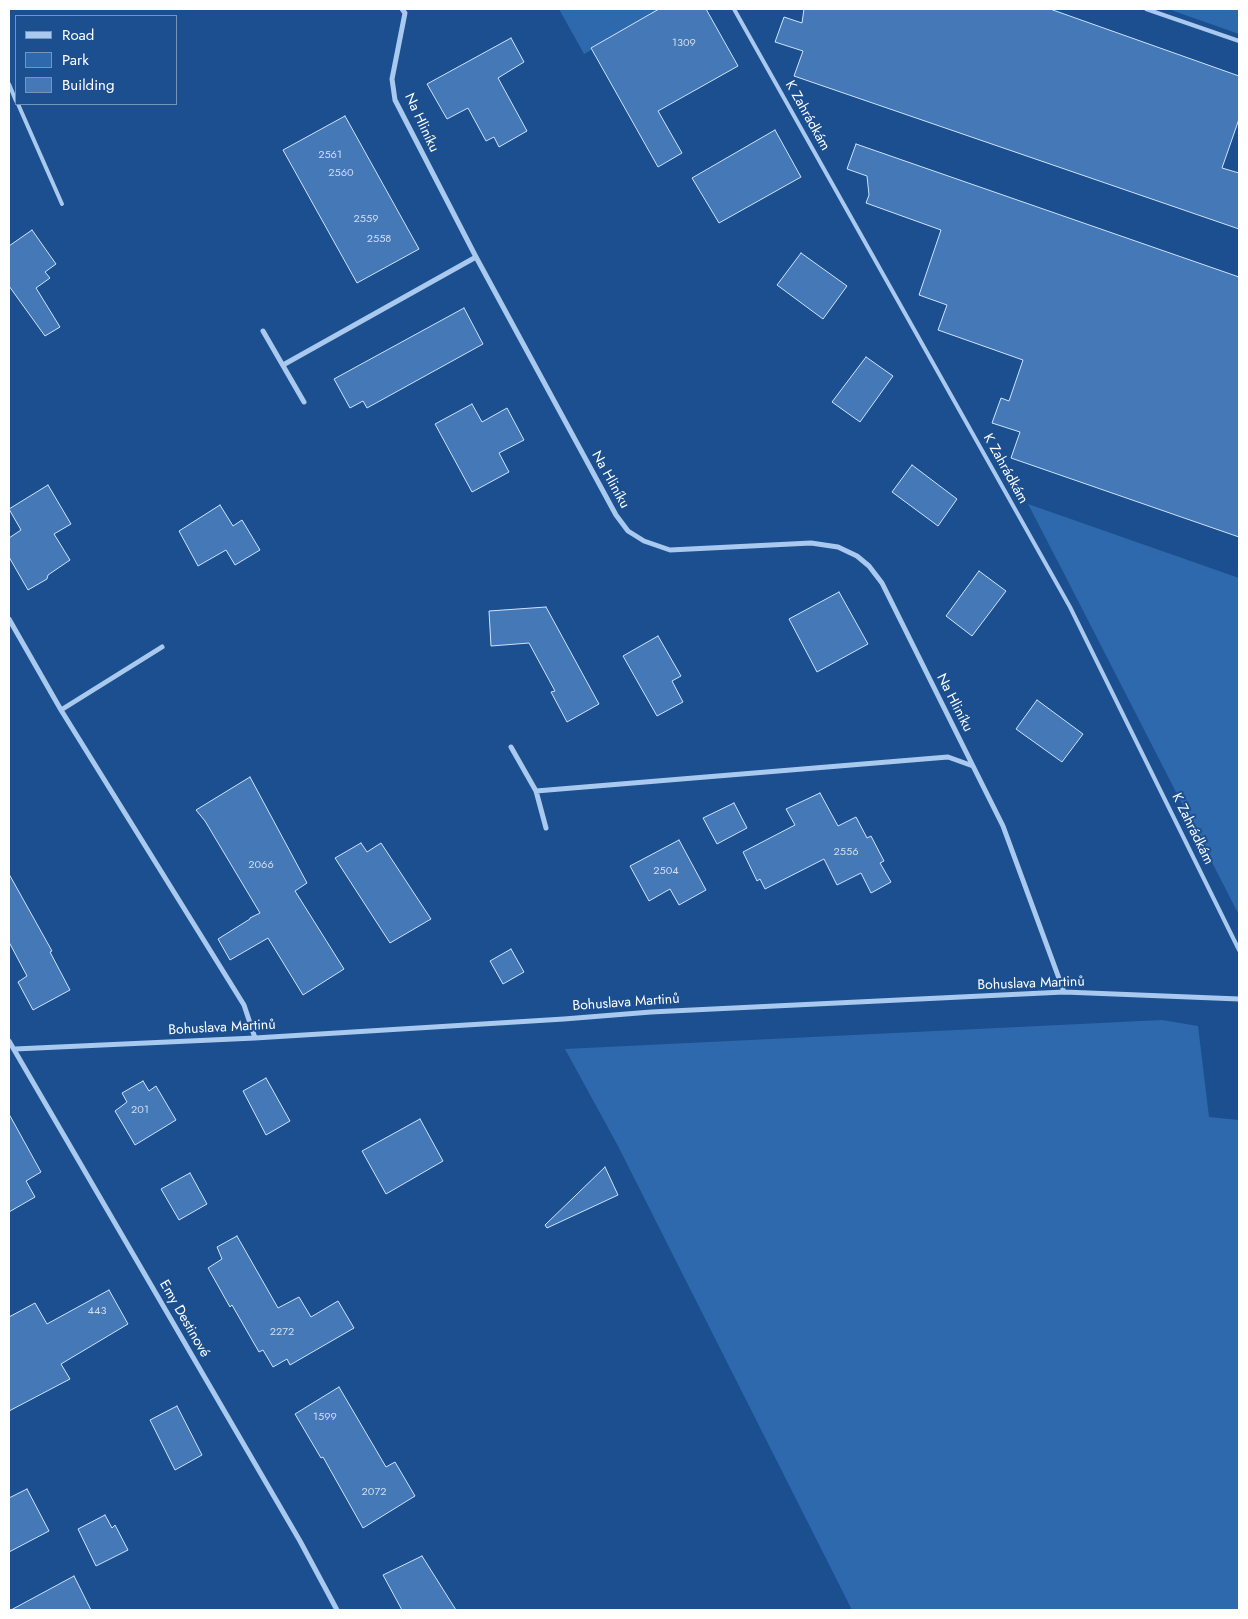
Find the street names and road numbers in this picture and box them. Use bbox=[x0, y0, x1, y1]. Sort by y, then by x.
street label: K Zahrádkám bbox=[781, 78, 833, 154]
street label: Na Hliníku bbox=[400, 91, 442, 155]
street label: K Zahrádkám bbox=[979, 431, 1031, 507]
street label: Na Hliníku bbox=[587, 448, 633, 512]
street label: Na Hliníku bbox=[932, 671, 976, 735]
street label: K Zahrádkám bbox=[1168, 791, 1216, 867]
street label: Bohuslava Martinů bbox=[977, 974, 1085, 994]
street label: Bohuslava Martinů bbox=[572, 991, 680, 1015]
street label: Bohuslava Martinů bbox=[168, 1017, 276, 1039]
street label: Emy Destinové bbox=[155, 1277, 213, 1361]

